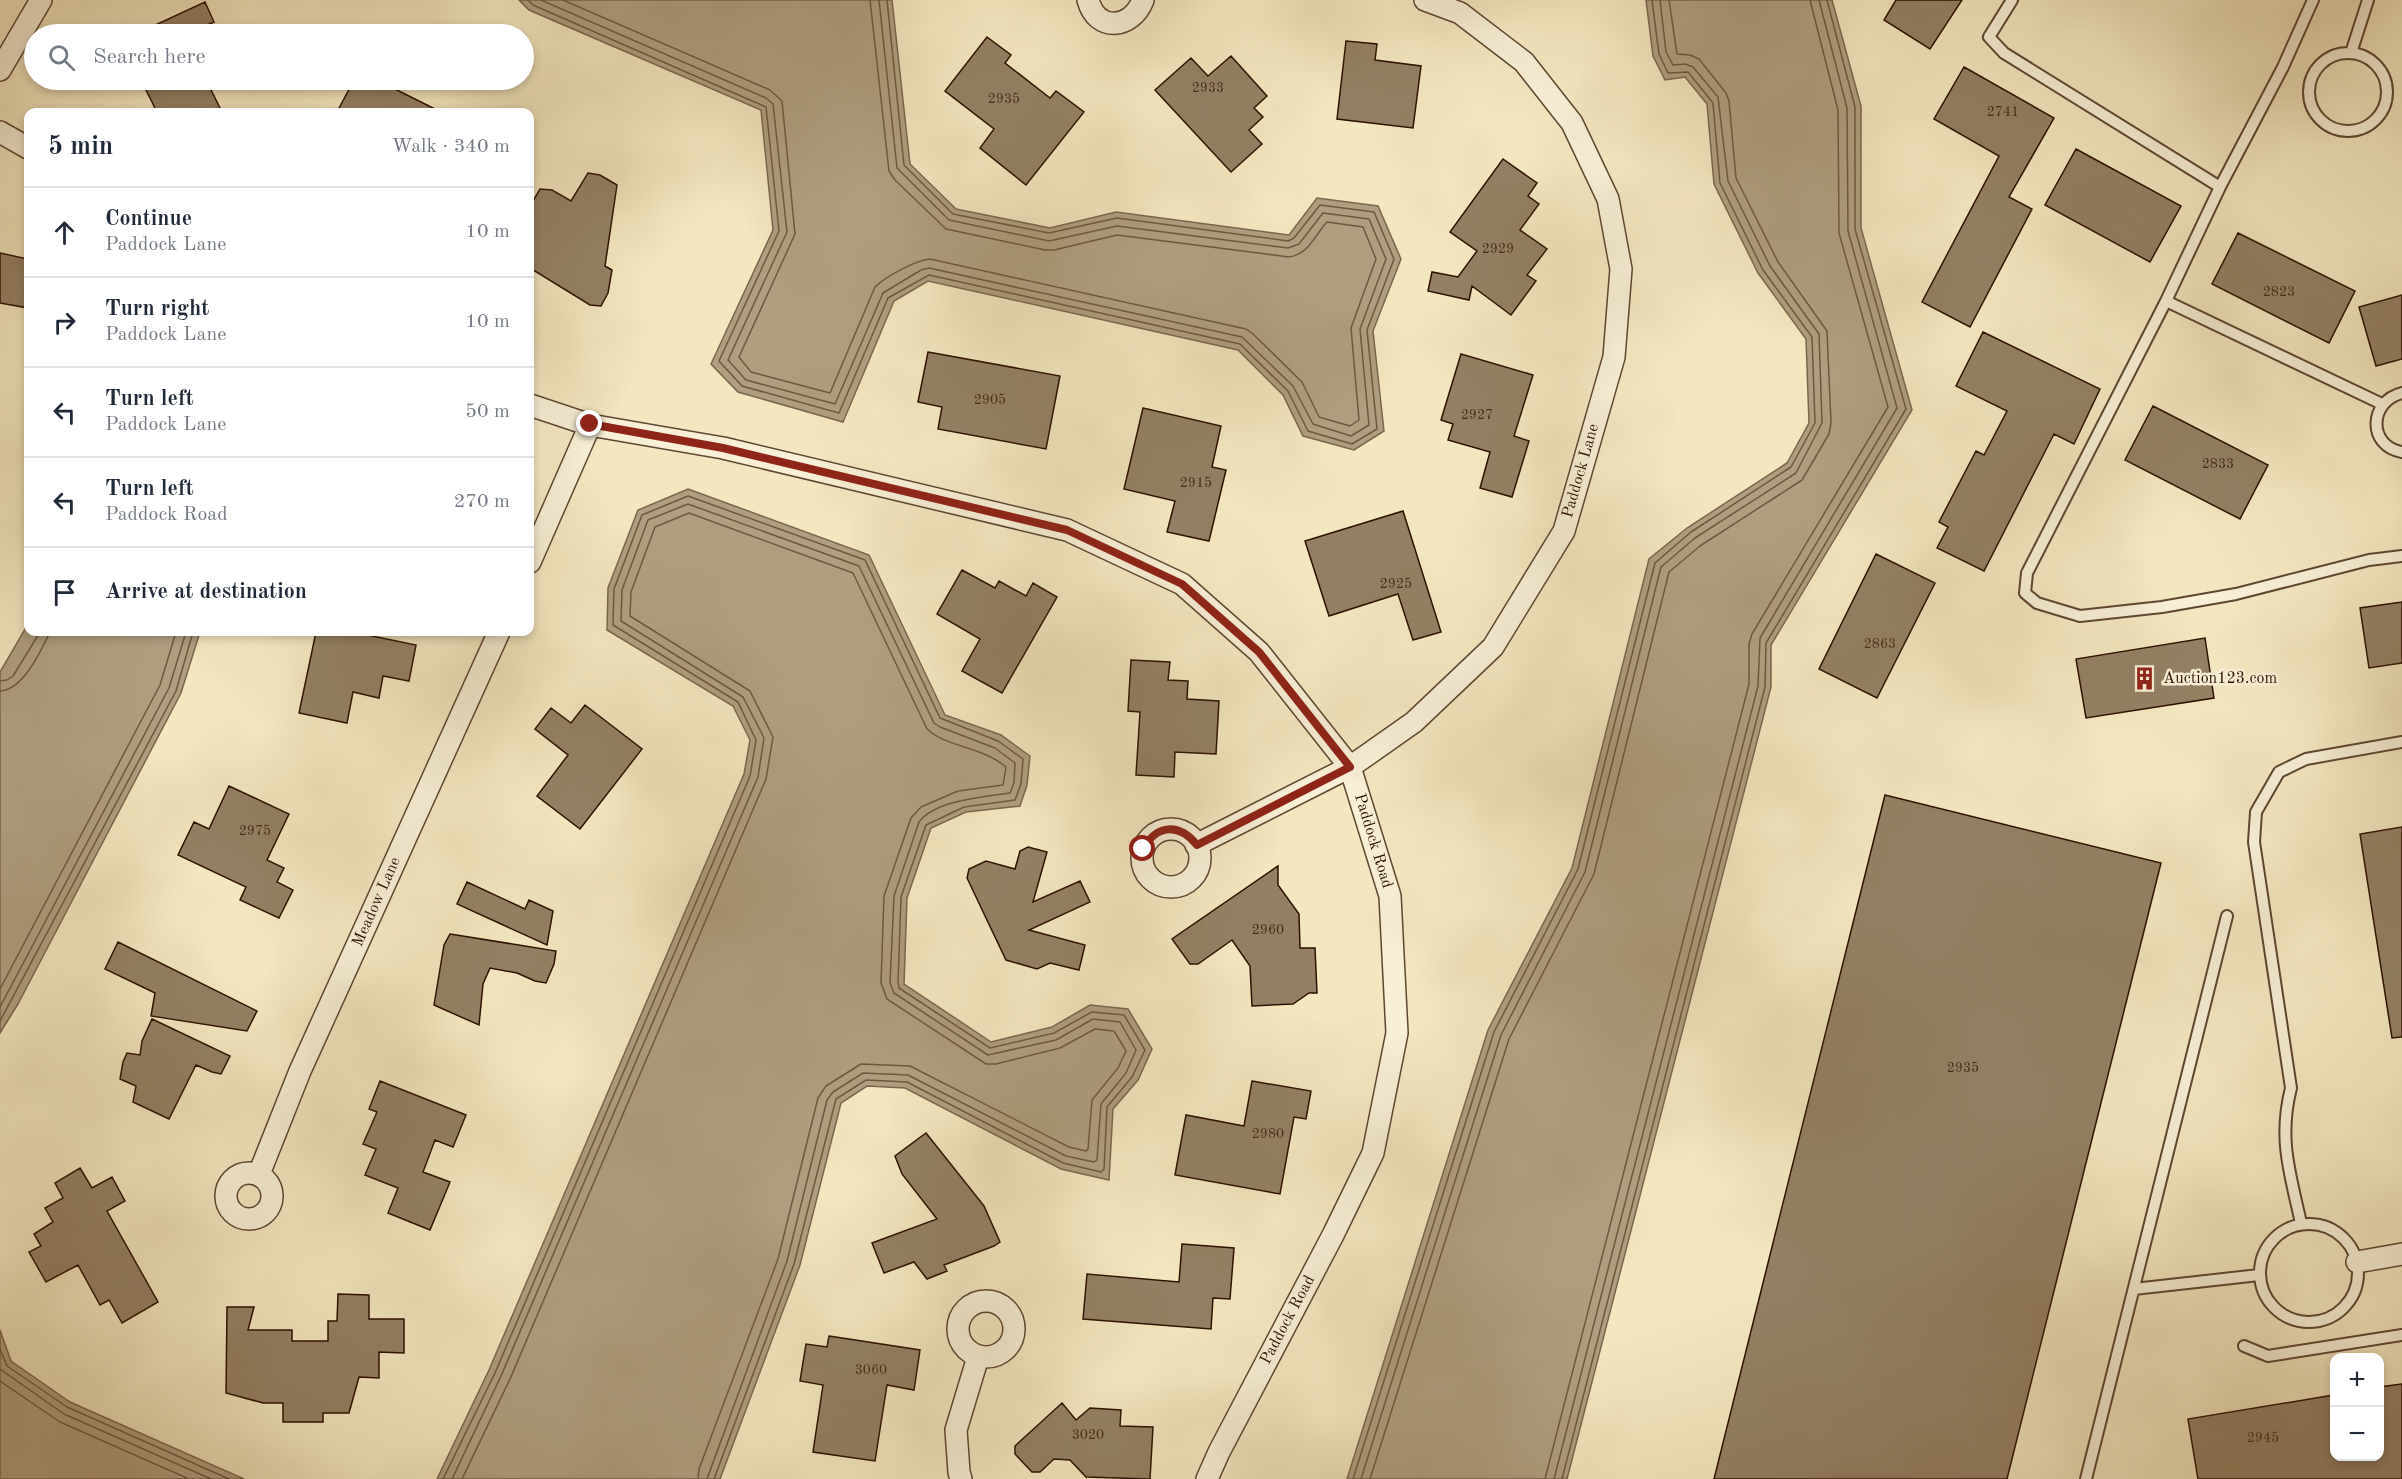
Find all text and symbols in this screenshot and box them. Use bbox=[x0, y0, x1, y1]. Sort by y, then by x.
search box bbox=[24, 24, 534, 90]
icon: search bbox=[45, 41, 78, 74]
text: Search here bbox=[93, 46, 206, 68]
house number: 2933 bbox=[1192, 81, 1224, 95]
house number: 2935 bbox=[988, 92, 1020, 106]
house number: 2741 bbox=[1987, 105, 2019, 119]
text: 5 min bbox=[48, 134, 113, 160]
text: Walk · 340 m bbox=[391, 137, 510, 157]
text: Continue bbox=[105, 208, 192, 230]
icon: ahead bbox=[48, 216, 81, 249]
text: 10 m bbox=[465, 222, 510, 242]
text: Paddock Lane bbox=[105, 235, 226, 255]
house number: 2929 bbox=[1482, 242, 1514, 256]
house number: 2823 bbox=[2263, 285, 2295, 299]
text: Turn right bbox=[105, 298, 209, 320]
icon: right bbox=[48, 306, 81, 339]
text: 10 m bbox=[465, 312, 510, 332]
text: Paddock Lane bbox=[105, 325, 226, 345]
text: Turn left bbox=[105, 388, 194, 410]
house number: 2905 bbox=[974, 393, 1006, 407]
icon: left bbox=[48, 396, 81, 429]
text: 50 m bbox=[465, 402, 510, 422]
house number: 2927 bbox=[1461, 408, 1493, 422]
route end bbox=[576, 410, 602, 436]
text: Paddock Lane bbox=[105, 415, 226, 435]
street label: Paddock Lane bbox=[1560, 422, 1602, 520]
house number: 2833 bbox=[2202, 457, 2234, 471]
house number: 2915 bbox=[1180, 476, 1212, 490]
text: Turn left bbox=[105, 478, 194, 500]
icon: left bbox=[48, 486, 81, 519]
text: 270 m bbox=[454, 492, 510, 512]
text: Paddock Road bbox=[105, 505, 228, 525]
icon: arrive bbox=[48, 576, 81, 609]
house number: 2925 bbox=[1380, 577, 1412, 591]
text: Arrive at destination bbox=[105, 581, 307, 603]
house number: 2863 bbox=[1864, 637, 1896, 651]
building icon: Auction123.com bbox=[2132, 666, 2158, 692]
place label: Auction123.com bbox=[2163, 671, 2277, 687]
street label: Paddock Road bbox=[1351, 792, 1395, 890]
house number: 2975 bbox=[239, 824, 271, 838]
route start bbox=[1129, 835, 1155, 861]
street label: Meadow Lane bbox=[350, 855, 404, 949]
house number: 2960 bbox=[1252, 923, 1284, 937]
house number: 2935 bbox=[1947, 1061, 1979, 1075]
house number: 2980 bbox=[1252, 1127, 1284, 1141]
street label: Paddock Road bbox=[1258, 1273, 1318, 1367]
map controls bbox=[2330, 1353, 2384, 1461]
button: + bbox=[2330, 1353, 2384, 1407]
house number: 3060 bbox=[855, 1363, 887, 1377]
button: − bbox=[2330, 1407, 2384, 1461]
house number: 3020 bbox=[1072, 1428, 1104, 1442]
house number: 2945 bbox=[2247, 1431, 2279, 1445]

